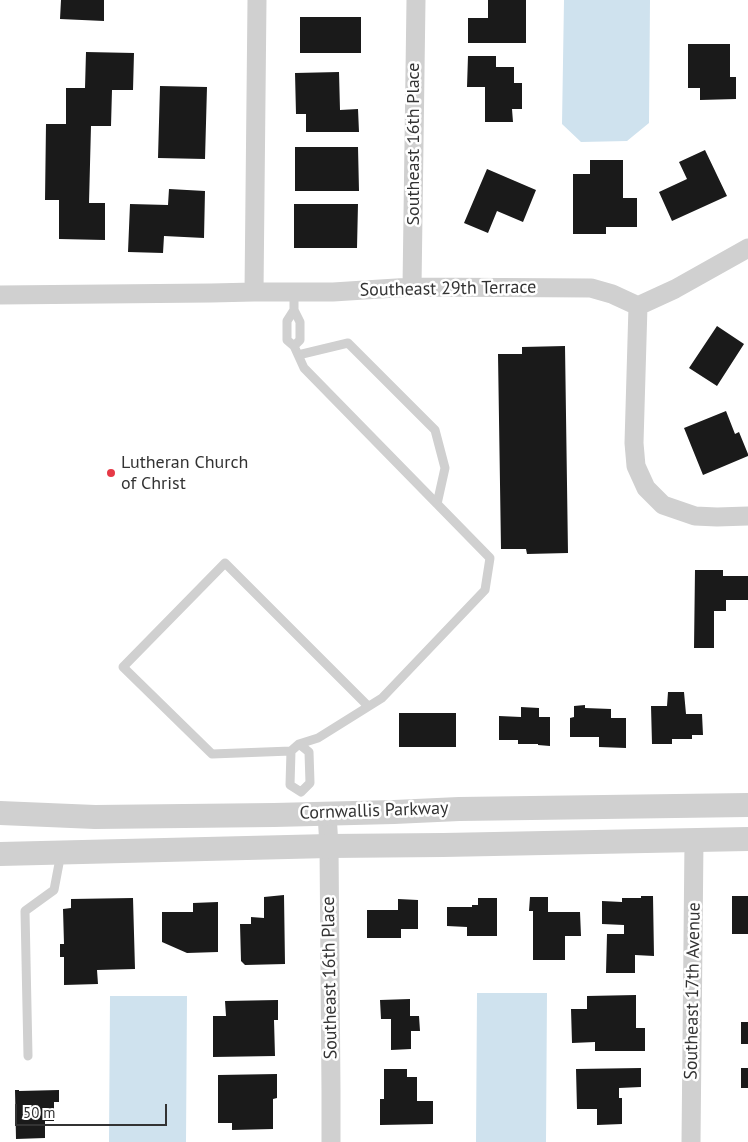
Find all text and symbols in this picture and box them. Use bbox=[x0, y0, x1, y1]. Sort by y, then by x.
street label: Southeast 16th Place bbox=[403, 63, 425, 225]
street label: Southeast 29th Terrace bbox=[360, 277, 536, 301]
place label: Lutheran Church of Christ bbox=[121, 452, 248, 494]
marker: Lutheran Church of Christ bbox=[105, 467, 117, 479]
street label: Cornwallis Parkway bbox=[299, 798, 449, 824]
street label: Southeast 16th Place bbox=[318, 896, 342, 1060]
street label: Southeast 17th Avenue bbox=[681, 902, 705, 1080]
scale bar bbox=[18, 1094, 170, 1126]
text: 50 m bbox=[23, 1103, 56, 1122]

